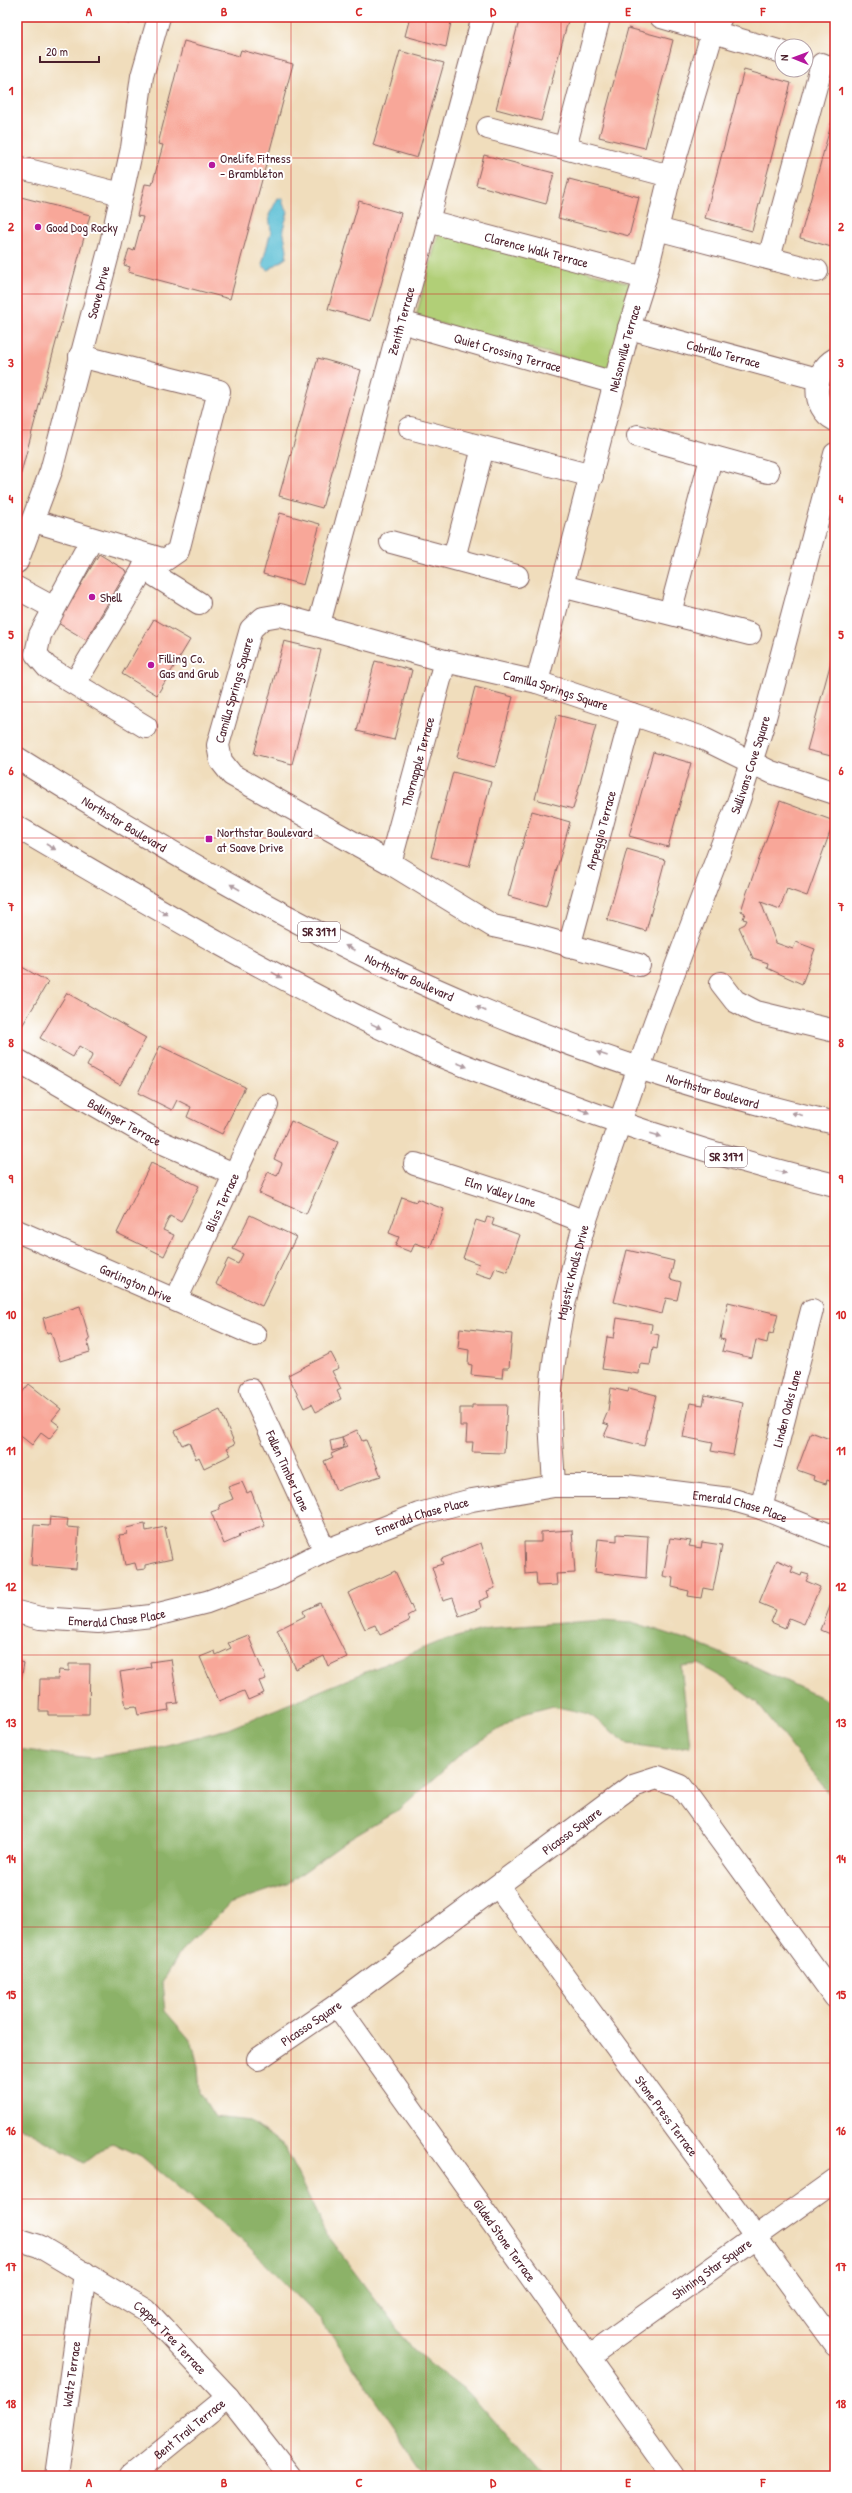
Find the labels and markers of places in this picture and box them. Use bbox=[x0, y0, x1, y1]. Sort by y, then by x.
place label: Onelife Fitness - Brambleton bbox=[220, 149, 291, 182]
marker: Onelife Fitness - Brambleton bbox=[207, 160, 217, 170]
place label: Good Dog Rocky bbox=[46, 218, 119, 236]
marker: Good Dog Rocky bbox=[33, 222, 43, 232]
place label: Shell bbox=[100, 588, 123, 606]
marker: Shell bbox=[87, 592, 97, 602]
place label: Filling Co. Gas and Grub bbox=[158, 649, 219, 682]
marker: Filling Co. Gas and Grub bbox=[146, 660, 156, 670]
place label: Northstar Boulevard at Soave Drive bbox=[217, 823, 313, 856]
marker: Northstar Boulevard at Soave Drive bbox=[204, 834, 214, 844]

